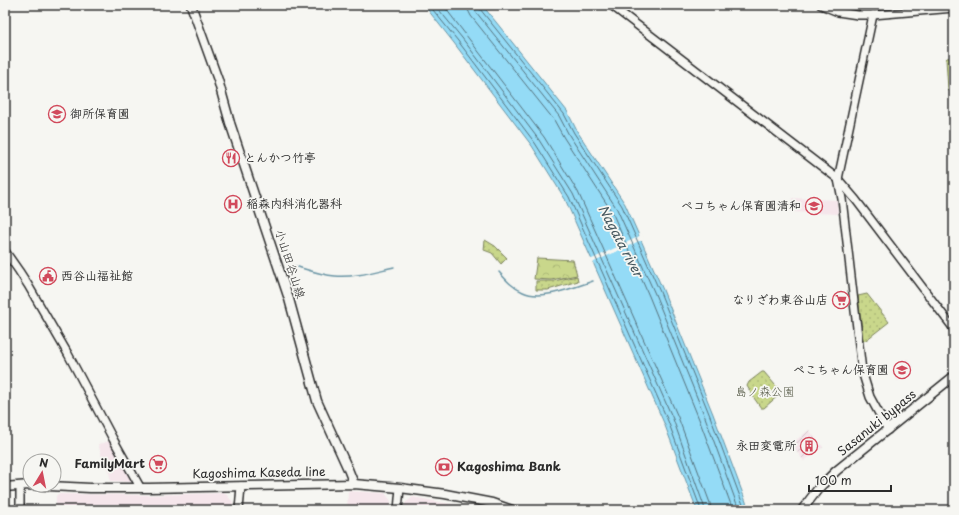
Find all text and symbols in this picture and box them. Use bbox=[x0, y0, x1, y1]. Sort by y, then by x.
school or university icon: 御所保育園 bbox=[47, 104, 67, 124]
place label: 御所保育園 bbox=[70, 104, 130, 122]
restaurant icon: とんかつ竹亭 bbox=[221, 148, 241, 168]
place label: とんかつ竹亭 bbox=[244, 148, 316, 166]
hospital icon: 稲森内科消化器科 bbox=[223, 194, 243, 214]
place label: 稲森内科消化器科 bbox=[246, 194, 342, 212]
place label: ペコちゃん保育園清和 bbox=[681, 196, 801, 214]
school or university icon: ペコちゃん保育園清和 bbox=[804, 196, 824, 216]
water label: Nagata river bbox=[594, 201, 649, 282]
street label: 小山田谷山線 bbox=[271, 227, 311, 301]
public building icon: 西谷山福祉館 bbox=[38, 266, 58, 286]
place label: 西谷山福祉館 bbox=[61, 266, 133, 284]
place label: なりざわ東谷山店 bbox=[732, 290, 828, 308]
supermarket icon: なりざわ東谷山店 bbox=[831, 290, 851, 310]
place label: ぺこちゃん保育園 bbox=[793, 360, 889, 378]
school or university icon: ぺこちゃん保育園 bbox=[892, 360, 912, 380]
park label: 島ノ森公園 bbox=[735, 382, 795, 400]
street label: Sasanuki bypass bbox=[833, 385, 920, 460]
place label: 永田変電所 bbox=[736, 436, 797, 454]
building icon: 永田変電所 bbox=[799, 436, 819, 456]
north arrow bbox=[22, 453, 62, 493]
text: N bbox=[38, 454, 50, 472]
place label: FamilyMart bbox=[75, 454, 145, 472]
supermarket icon: FamilyMart bbox=[148, 454, 168, 474]
bank icon: Kagoshima Bank bbox=[434, 457, 454, 477]
place label: Kagoshima Bank bbox=[457, 457, 561, 475]
street label: Kagoshima Kaseda line bbox=[192, 462, 326, 482]
scale bar bbox=[809, 467, 891, 493]
text: 100 m bbox=[815, 471, 852, 489]

